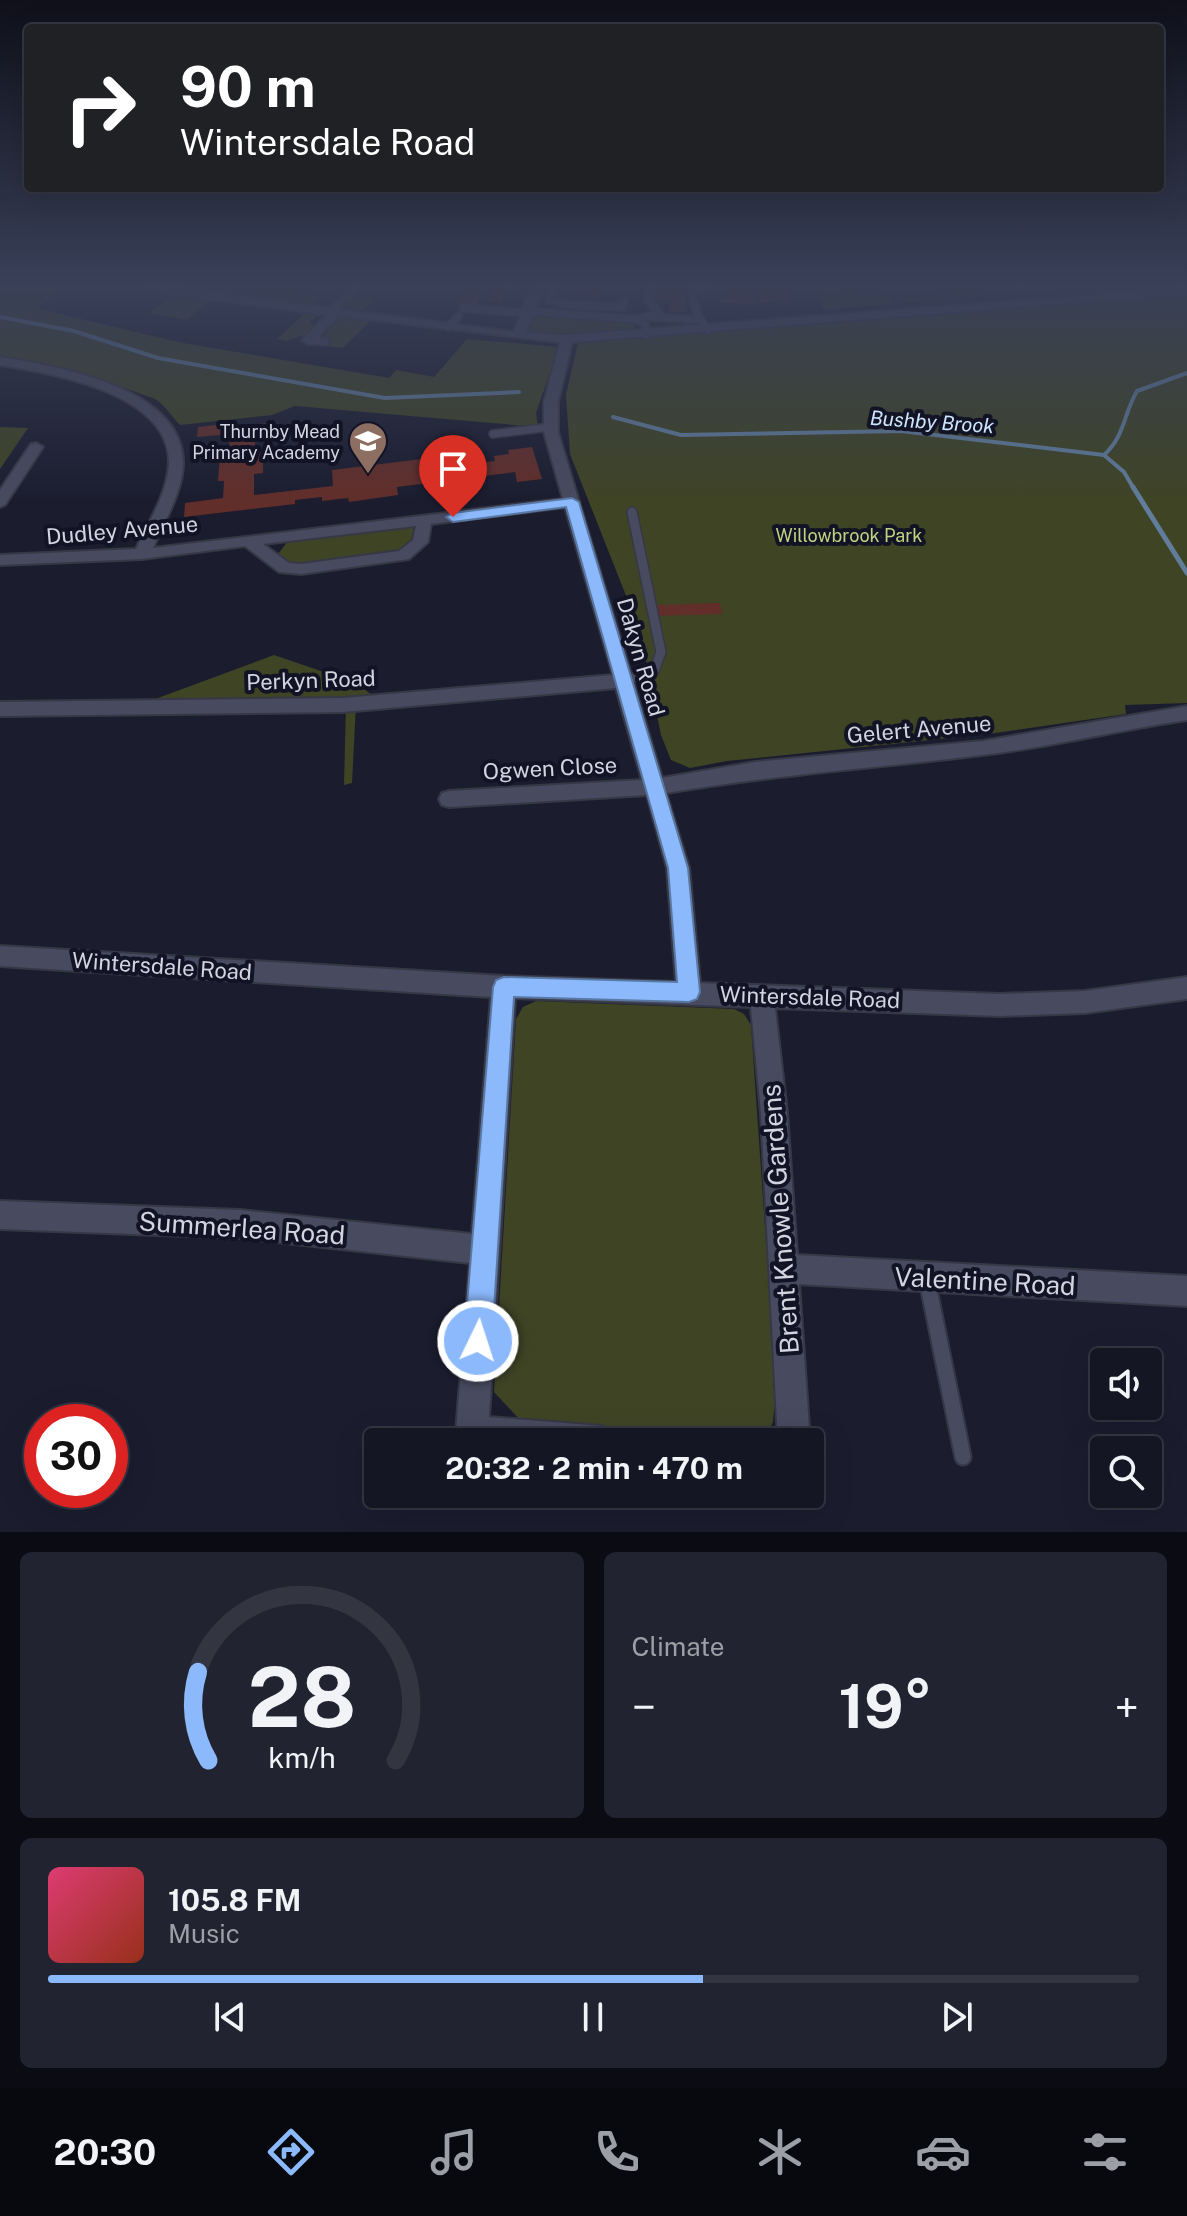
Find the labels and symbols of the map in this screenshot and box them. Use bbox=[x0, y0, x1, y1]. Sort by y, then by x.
water label: Bushby Brook bbox=[869, 406, 995, 438]
school or university icon: Thurnby Mead Primary Academy bbox=[347, 420, 389, 475]
place label: Thurnby Mead Primary Academy bbox=[192, 421, 340, 463]
pin bbox=[419, 435, 487, 517]
street label: Dudley Avenue bbox=[45, 510, 199, 550]
park label: Willowbrook Park bbox=[776, 525, 922, 546]
street label: Dakyn Road bbox=[612, 595, 670, 719]
street label: Perkyn Road bbox=[246, 665, 376, 695]
street label: Gelert Avenue bbox=[846, 710, 992, 748]
street label: Ogwen Close bbox=[482, 752, 618, 784]
street label: Wintersdale Road bbox=[71, 947, 253, 985]
street label: Wintersdale Road bbox=[719, 981, 901, 1013]
street label: Brent Knowle Gardens bbox=[755, 1083, 805, 1355]
street label: Summerlea Road bbox=[138, 1205, 346, 1251]
street label: Valentine Road bbox=[894, 1261, 1076, 1301]
position arrow bbox=[436, 1299, 520, 1383]
speed limit sign: 30 bbox=[24, 1404, 128, 1508]

